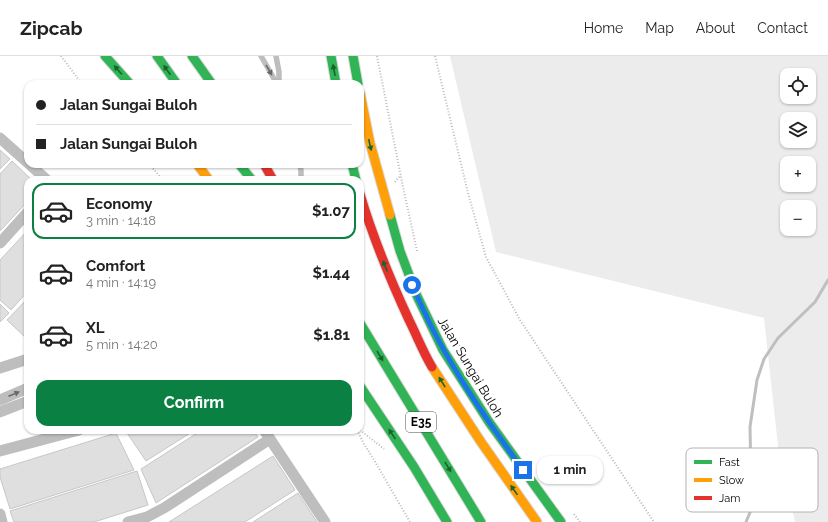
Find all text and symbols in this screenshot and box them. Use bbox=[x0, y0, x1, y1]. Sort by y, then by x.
text: Zipcab bbox=[20, 17, 82, 39]
text: Home bbox=[584, 20, 623, 36]
text: Map bbox=[645, 20, 674, 36]
text: About bbox=[696, 20, 735, 36]
text: Contact bbox=[757, 20, 808, 36]
one-way arrow bbox=[266, 64, 273, 76]
one-way arrow bbox=[330, 64, 336, 76]
one-way arrow bbox=[113, 65, 122, 75]
one-way arrow bbox=[163, 65, 171, 75]
map controls bbox=[780, 68, 816, 236]
button: locate bbox=[780, 68, 816, 104]
text: Jalan Sungai Buloh bbox=[60, 96, 197, 114]
button: layers bbox=[780, 112, 816, 148]
text: Jalan Sungai Buloh bbox=[60, 135, 197, 153]
one-way arrow bbox=[368, 139, 374, 151]
button: + bbox=[780, 156, 816, 192]
icon: car bbox=[38, 193, 74, 229]
text: Economy bbox=[86, 195, 153, 213]
button: − bbox=[780, 200, 816, 236]
text: $1.07 bbox=[312, 202, 350, 220]
text: 3 min · 14:18 bbox=[86, 213, 156, 228]
icon: car bbox=[38, 255, 74, 291]
text: Comfort bbox=[86, 257, 145, 275]
one-way arrow bbox=[382, 259, 388, 271]
text: $1.44 bbox=[313, 264, 350, 282]
text: 4 min · 14:19 bbox=[86, 275, 156, 290]
route start bbox=[403, 276, 421, 294]
street label: Jalan Sungai Buloh bbox=[435, 314, 506, 420]
icon: car bbox=[38, 317, 74, 353]
text: XL bbox=[86, 319, 104, 337]
text: $1.81 bbox=[313, 326, 350, 344]
text: 5 min · 14:20 bbox=[86, 337, 158, 352]
one-way arrow bbox=[377, 350, 384, 362]
one-way arrow bbox=[438, 377, 446, 387]
button: Confirm bbox=[36, 380, 352, 426]
one-way arrow bbox=[8, 391, 20, 397]
road number: E35 bbox=[406, 412, 436, 432]
one-way arrow bbox=[388, 429, 396, 439]
legend bbox=[686, 448, 818, 512]
callout: 1 min bbox=[537, 456, 603, 484]
text: Fast bbox=[719, 456, 740, 469]
route end bbox=[514, 461, 532, 479]
one-way arrow bbox=[444, 462, 452, 472]
text: 1 min bbox=[554, 462, 586, 477]
text: Slow bbox=[719, 474, 744, 487]
one-way arrow bbox=[510, 485, 518, 495]
text: Jam bbox=[719, 492, 740, 505]

